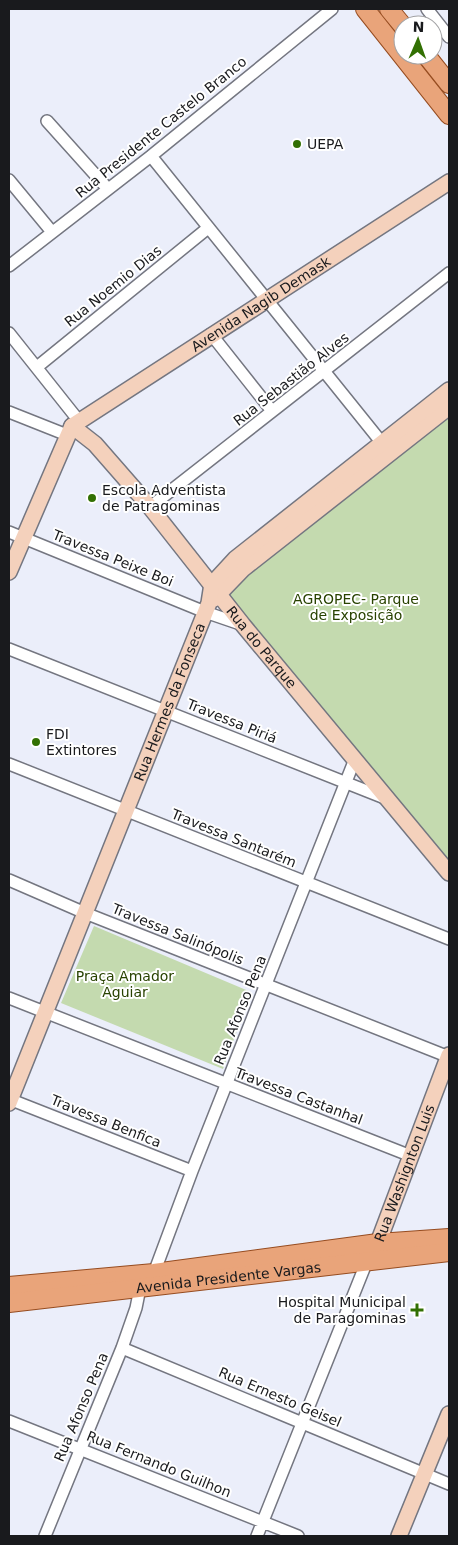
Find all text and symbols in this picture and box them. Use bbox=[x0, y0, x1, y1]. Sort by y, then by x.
north arrow bbox=[393, 15, 443, 65]
text: N bbox=[412, 19, 425, 35]
street label: Rua Presidente Castelo Branco bbox=[72, 53, 250, 201]
place label: UEPA bbox=[307, 136, 344, 152]
marker: UEPA bbox=[291, 138, 303, 150]
street label: Rua Noemio Dias bbox=[61, 242, 165, 330]
street label: Avenida Nagib Demask bbox=[188, 252, 334, 355]
street label: Rua Sebastião Alves bbox=[230, 329, 352, 429]
place label: Escola Adventista de Patragominas bbox=[102, 482, 226, 514]
marker: Escola Adventista de Patragominas bbox=[86, 492, 98, 504]
street label: Travessa Peixe Boi bbox=[49, 526, 176, 590]
park label: AGROPEC- Parque de Exposição bbox=[293, 591, 419, 623]
street label: Rua do Parque bbox=[223, 603, 300, 691]
street label: Rua Hermes da Fonseca bbox=[131, 621, 208, 783]
street label: Travessa Piriá bbox=[184, 695, 279, 746]
place label: FDI Extintores bbox=[46, 726, 117, 758]
marker: FDI Extintores bbox=[30, 736, 42, 748]
street label: Travessa Santarém bbox=[168, 805, 299, 870]
street label: Travessa Salinópolis bbox=[109, 900, 246, 968]
street label: Rua Afonso Pena bbox=[211, 953, 269, 1067]
park label: Praça Amador Aguiar bbox=[76, 968, 174, 1000]
street label: Travessa Castanhal bbox=[232, 1064, 365, 1128]
street label: Travessa Benfica bbox=[48, 1091, 163, 1150]
street label: Rua Washignton Luis bbox=[371, 1102, 438, 1244]
street label: Avenida Presidente Vargas bbox=[135, 1259, 322, 1296]
place label: Hospital Municipal de Paragominas bbox=[278, 1294, 406, 1326]
marker: Hospital Municipal de Paragominas bbox=[410, 1303, 424, 1317]
street label: Rua Afonso Pena bbox=[51, 1350, 111, 1464]
street label: Rua Ernesto Geisel bbox=[216, 1364, 344, 1430]
street label: Rua Fernando Guilhon bbox=[84, 1428, 234, 1500]

